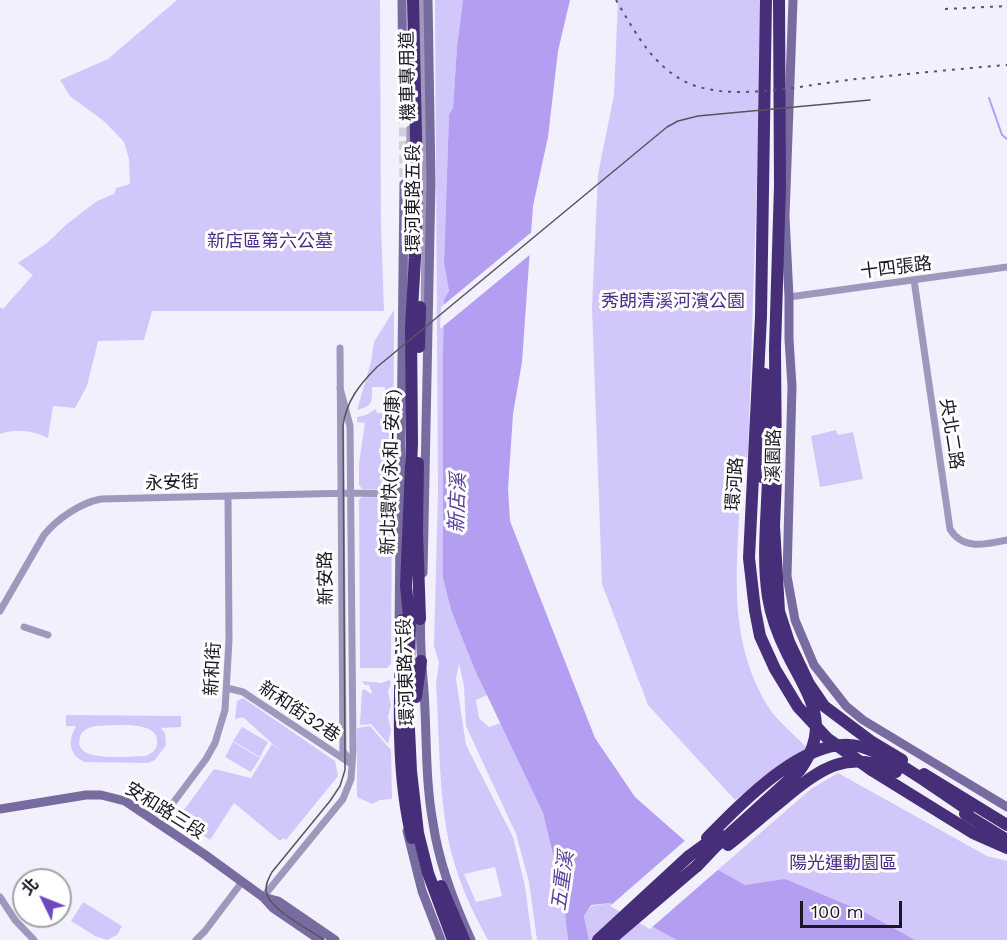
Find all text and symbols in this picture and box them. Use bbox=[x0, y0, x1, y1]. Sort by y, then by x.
street label: 機車專用道 bbox=[396, 31, 420, 121]
street label: 環河東路五段 bbox=[403, 144, 425, 252]
park label: 新店區第六公墓 bbox=[207, 231, 333, 253]
street label: 十四張路 bbox=[859, 253, 933, 283]
park label: 秀朗清溪河濱公園 bbox=[601, 291, 745, 313]
street label: 新北環快(永和-安康) bbox=[377, 389, 405, 555]
street label: 央北二路 bbox=[935, 397, 967, 471]
street label: 溪園路 bbox=[763, 429, 785, 483]
street label: 環河路 bbox=[722, 456, 748, 512]
street label: 永安街 bbox=[145, 471, 199, 495]
water label: 新店溪 bbox=[445, 473, 471, 533]
street label: 新安路 bbox=[315, 551, 337, 605]
street label: 環河東路六段 bbox=[393, 618, 419, 726]
street label: 新和街 bbox=[201, 641, 225, 697]
street label: 新和街32巷 bbox=[254, 677, 344, 747]
street label: 安和路三段 bbox=[121, 778, 209, 844]
water label: 五重溪 bbox=[547, 850, 579, 912]
park label: 陽光運動園區 bbox=[789, 853, 897, 875]
north arrow bbox=[12, 868, 72, 928]
text: 北 bbox=[18, 874, 42, 899]
scale bar bbox=[803, 889, 905, 927]
text: 100 m bbox=[811, 901, 864, 922]

